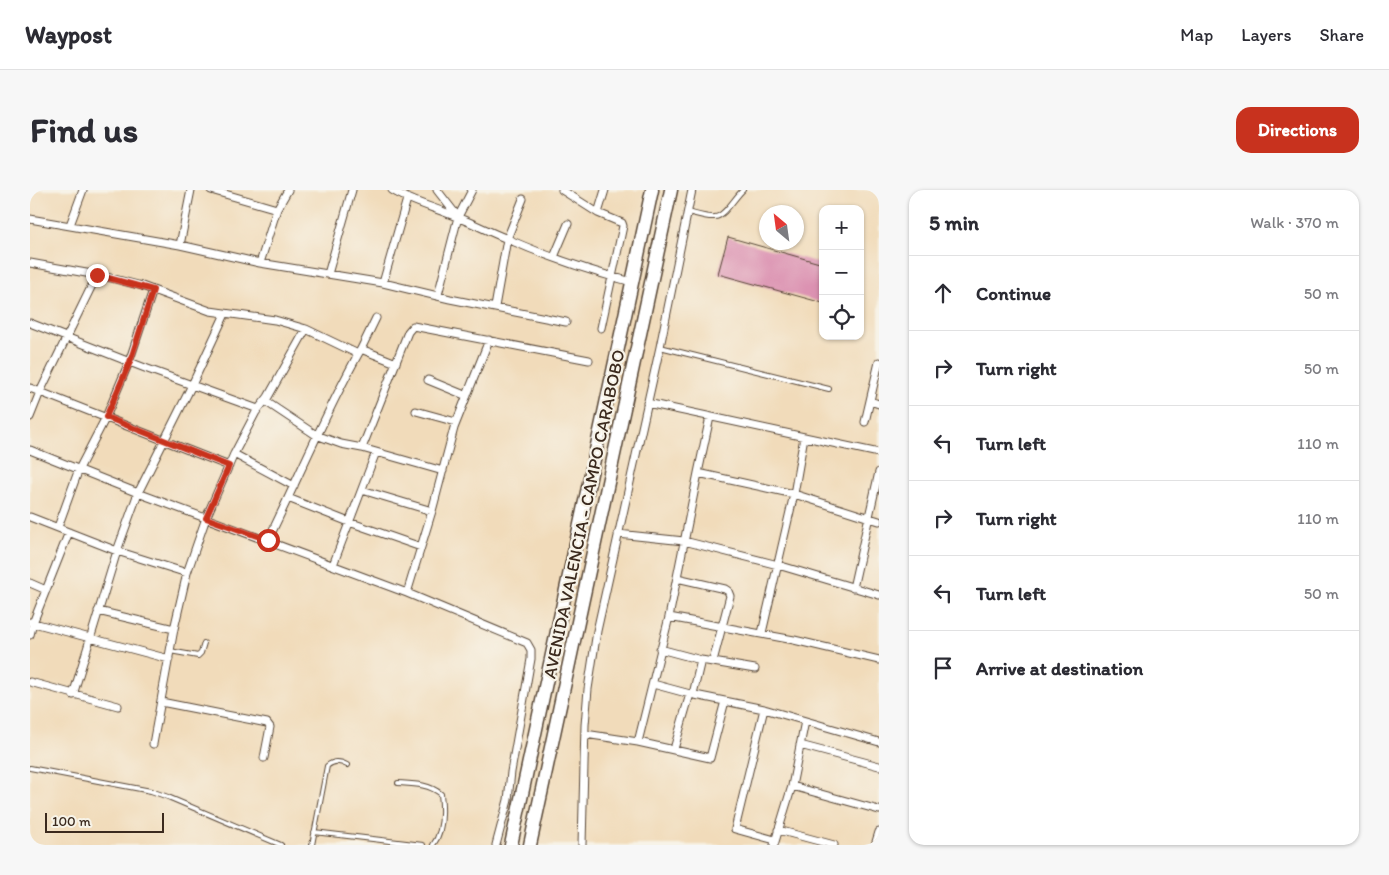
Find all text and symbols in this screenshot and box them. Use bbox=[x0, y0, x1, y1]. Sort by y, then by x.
text: Waypost bbox=[25, 20, 112, 49]
text: Map bbox=[1180, 24, 1213, 46]
text: Layers bbox=[1241, 24, 1291, 46]
text: Share bbox=[1319, 24, 1364, 46]
button: Directions bbox=[1236, 107, 1359, 153]
text: Find us bbox=[30, 109, 138, 151]
north arrow bbox=[759, 205, 804, 250]
map controls bbox=[819, 205, 864, 340]
button: + bbox=[819, 205, 864, 250]
text: 5 min bbox=[929, 210, 979, 235]
text: Walk · 370 m bbox=[1250, 213, 1339, 232]
button: − bbox=[819, 250, 864, 295]
route end bbox=[86, 264, 109, 287]
icon: ahead bbox=[929, 279, 957, 307]
text: Continue bbox=[976, 282, 1051, 305]
text: 50 m bbox=[1304, 284, 1339, 303]
button: locate bbox=[819, 295, 864, 340]
street label: AVENIDA VALENCIA - CAMPO CARABOBO bbox=[538, 348, 630, 680]
icon: right bbox=[929, 354, 957, 382]
text: Turn right bbox=[976, 357, 1057, 380]
text: 50 m bbox=[1304, 359, 1339, 378]
icon: left bbox=[929, 429, 957, 457]
text: Turn left bbox=[976, 432, 1046, 455]
text: 110 m bbox=[1297, 434, 1339, 453]
icon: right bbox=[929, 504, 957, 532]
text: Turn right bbox=[976, 507, 1057, 530]
text: 110 m bbox=[1297, 509, 1339, 528]
route start bbox=[257, 529, 280, 552]
icon: left bbox=[929, 579, 957, 607]
text: Turn left bbox=[976, 582, 1046, 605]
text: 50 m bbox=[1304, 584, 1339, 603]
icon: arrive bbox=[929, 654, 957, 682]
text: Arrive at destination bbox=[976, 657, 1143, 680]
scale bar bbox=[45, 810, 164, 833]
text: 100 m bbox=[52, 813, 91, 830]

